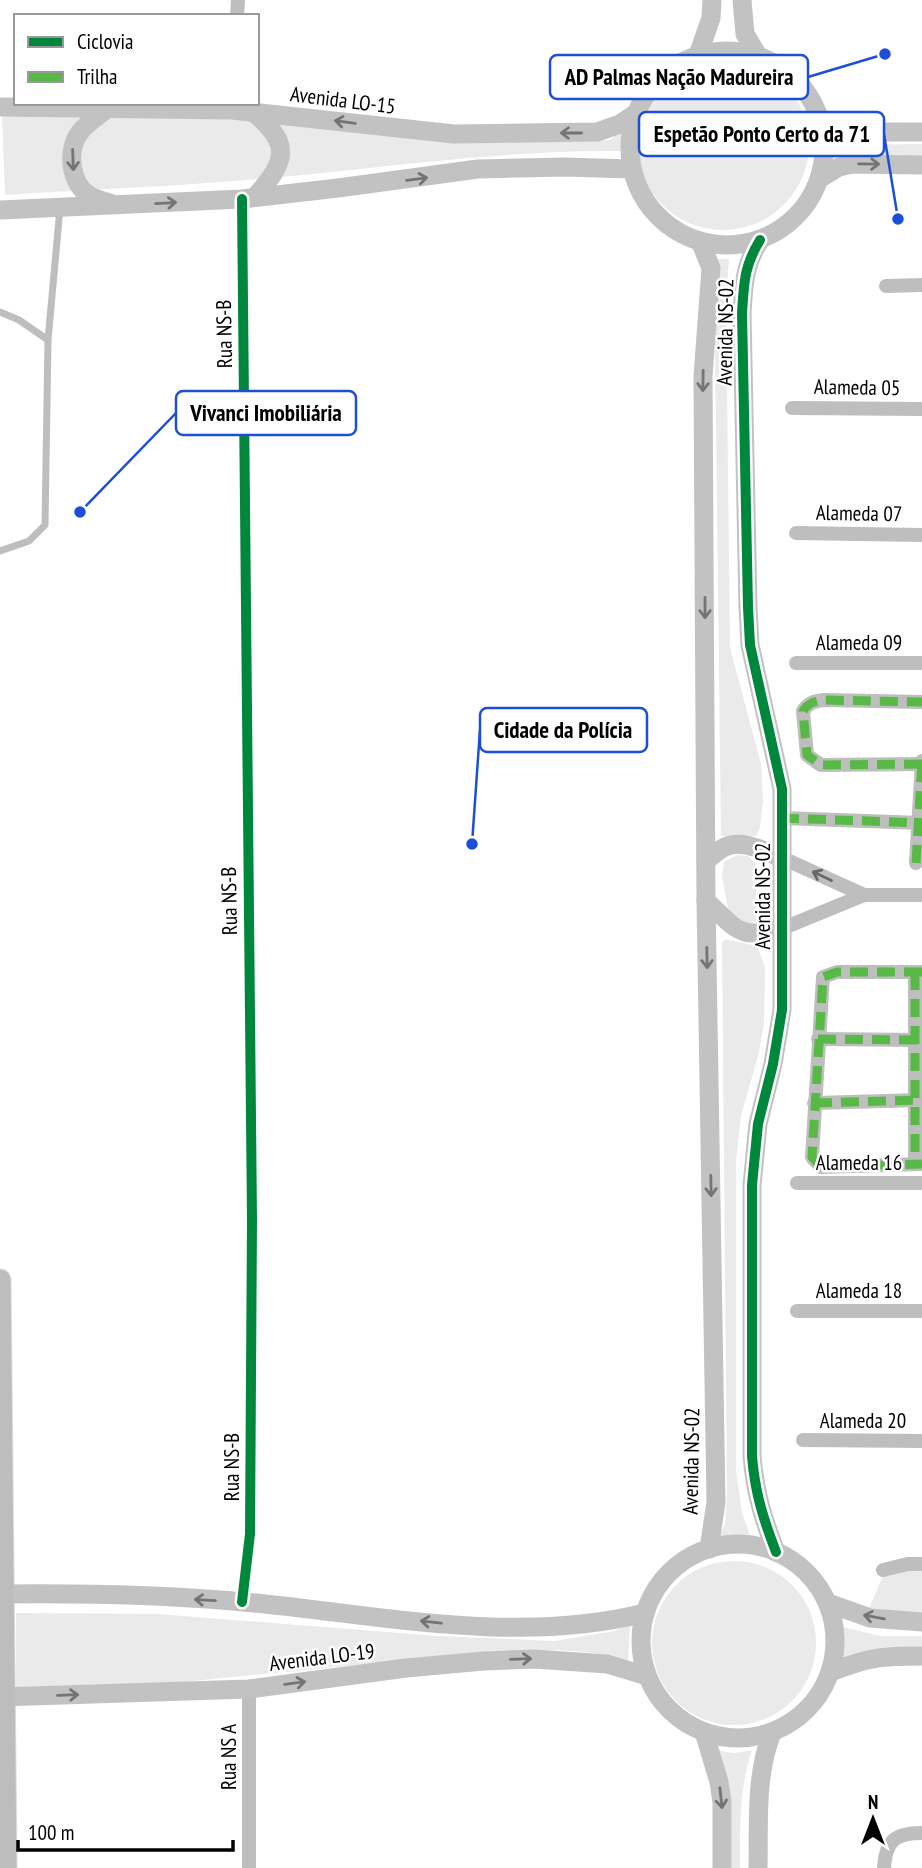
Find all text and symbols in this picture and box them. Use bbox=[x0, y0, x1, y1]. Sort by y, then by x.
legend bbox=[14, 14, 259, 105]
text: Ciclovia bbox=[77, 28, 134, 55]
callout: AD Palmas Nação Madureira bbox=[550, 55, 808, 99]
text: AD Palmas Nação Madureira bbox=[564, 62, 794, 91]
text: Trilha bbox=[77, 63, 117, 90]
street label: Avenida LO-15 bbox=[289, 80, 397, 120]
callout: Espetão Ponto Certo da 71 bbox=[639, 112, 884, 156]
one-way arrow bbox=[334, 116, 356, 129]
text: Espetão Ponto Certo da 71 bbox=[654, 119, 870, 148]
one-way arrow bbox=[560, 126, 583, 140]
one-way arrow bbox=[66, 148, 79, 171]
one-way arrow bbox=[858, 157, 881, 171]
one-way arrow bbox=[405, 172, 428, 185]
one-way arrow bbox=[154, 196, 177, 209]
street label: Avenida NS-02 bbox=[711, 278, 739, 386]
street label: Rua NS-B bbox=[210, 300, 238, 368]
one-way arrow bbox=[697, 369, 710, 392]
street label: Alameda 05 bbox=[814, 373, 900, 401]
callout: Vivanci Imobiliária bbox=[176, 391, 356, 435]
text: Vivanci Imobiliária bbox=[189, 398, 342, 427]
street label: Alameda 07 bbox=[816, 499, 902, 527]
one-way arrow bbox=[698, 596, 712, 619]
street label: Alameda 09 bbox=[816, 629, 902, 656]
callout: Cidade da Polícia bbox=[480, 708, 647, 752]
text: Cidade da Polícia bbox=[494, 715, 632, 744]
street label: Avenida NS-02 bbox=[749, 842, 776, 950]
street label: Rua NS-B bbox=[215, 867, 243, 935]
one-way arrow bbox=[812, 869, 833, 882]
one-way arrow bbox=[701, 946, 714, 969]
street label: Alameda 16 bbox=[816, 1149, 902, 1176]
one-way arrow bbox=[704, 1174, 718, 1197]
street label: Alameda 18 bbox=[816, 1277, 902, 1304]
street label: Avenida NS-02 bbox=[677, 1407, 705, 1515]
street label: Alameda 20 bbox=[820, 1407, 906, 1434]
street label: Rua NS-B bbox=[218, 1433, 245, 1501]
one-way arrow bbox=[193, 1594, 216, 1607]
one-way arrow bbox=[863, 1610, 886, 1624]
one-way arrow bbox=[420, 1615, 443, 1628]
street label: Avenida LO-19 bbox=[268, 1637, 376, 1677]
one-way arrow bbox=[510, 1653, 533, 1666]
one-way arrow bbox=[283, 1677, 306, 1690]
one-way arrow bbox=[56, 1688, 79, 1702]
street label: Rua NS A bbox=[215, 1724, 242, 1790]
north arrow bbox=[838, 1784, 908, 1854]
one-way arrow bbox=[715, 1786, 728, 1809]
text: N bbox=[868, 1790, 878, 1814]
scale bar bbox=[18, 1808, 233, 1852]
text: 100 m bbox=[28, 1819, 74, 1846]

